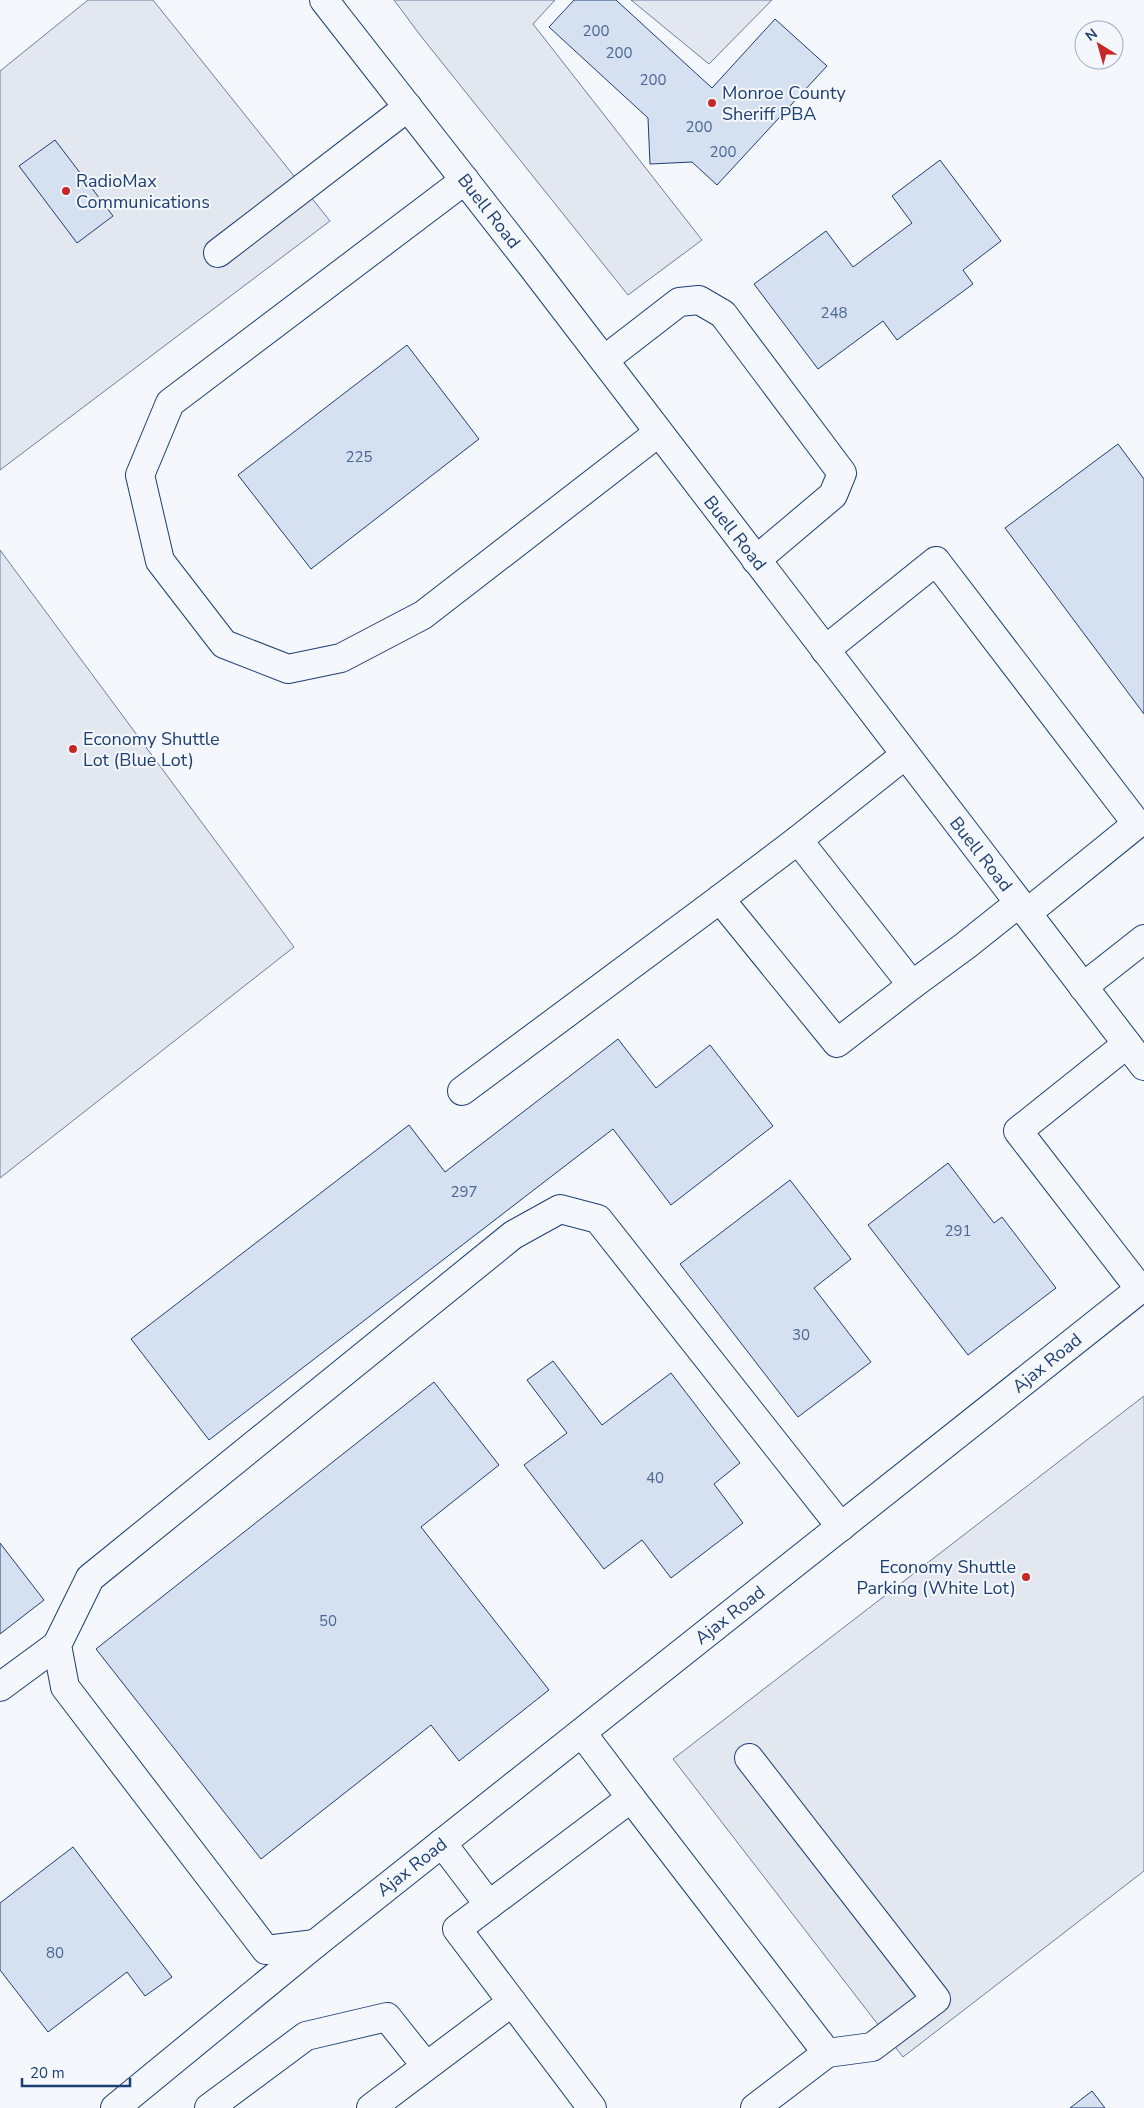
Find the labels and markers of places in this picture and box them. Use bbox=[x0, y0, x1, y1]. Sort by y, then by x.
place label: Monroe County Sheriff PBA bbox=[722, 81, 846, 126]
marker: Monroe County Sheriff PBA bbox=[706, 97, 718, 109]
place label: RadioMax Communications bbox=[76, 169, 210, 214]
marker: RadioMax Communications bbox=[60, 185, 72, 197]
place label: Economy Shuttle Lot (Blue Lot) bbox=[83, 727, 220, 772]
marker: Economy Shuttle Lot (Blue Lot) bbox=[67, 743, 79, 755]
place label: Economy Shuttle Parking (White Lot) bbox=[857, 1555, 1016, 1600]
marker: Economy Shuttle Parking (White Lot) bbox=[1020, 1571, 1032, 1583]

